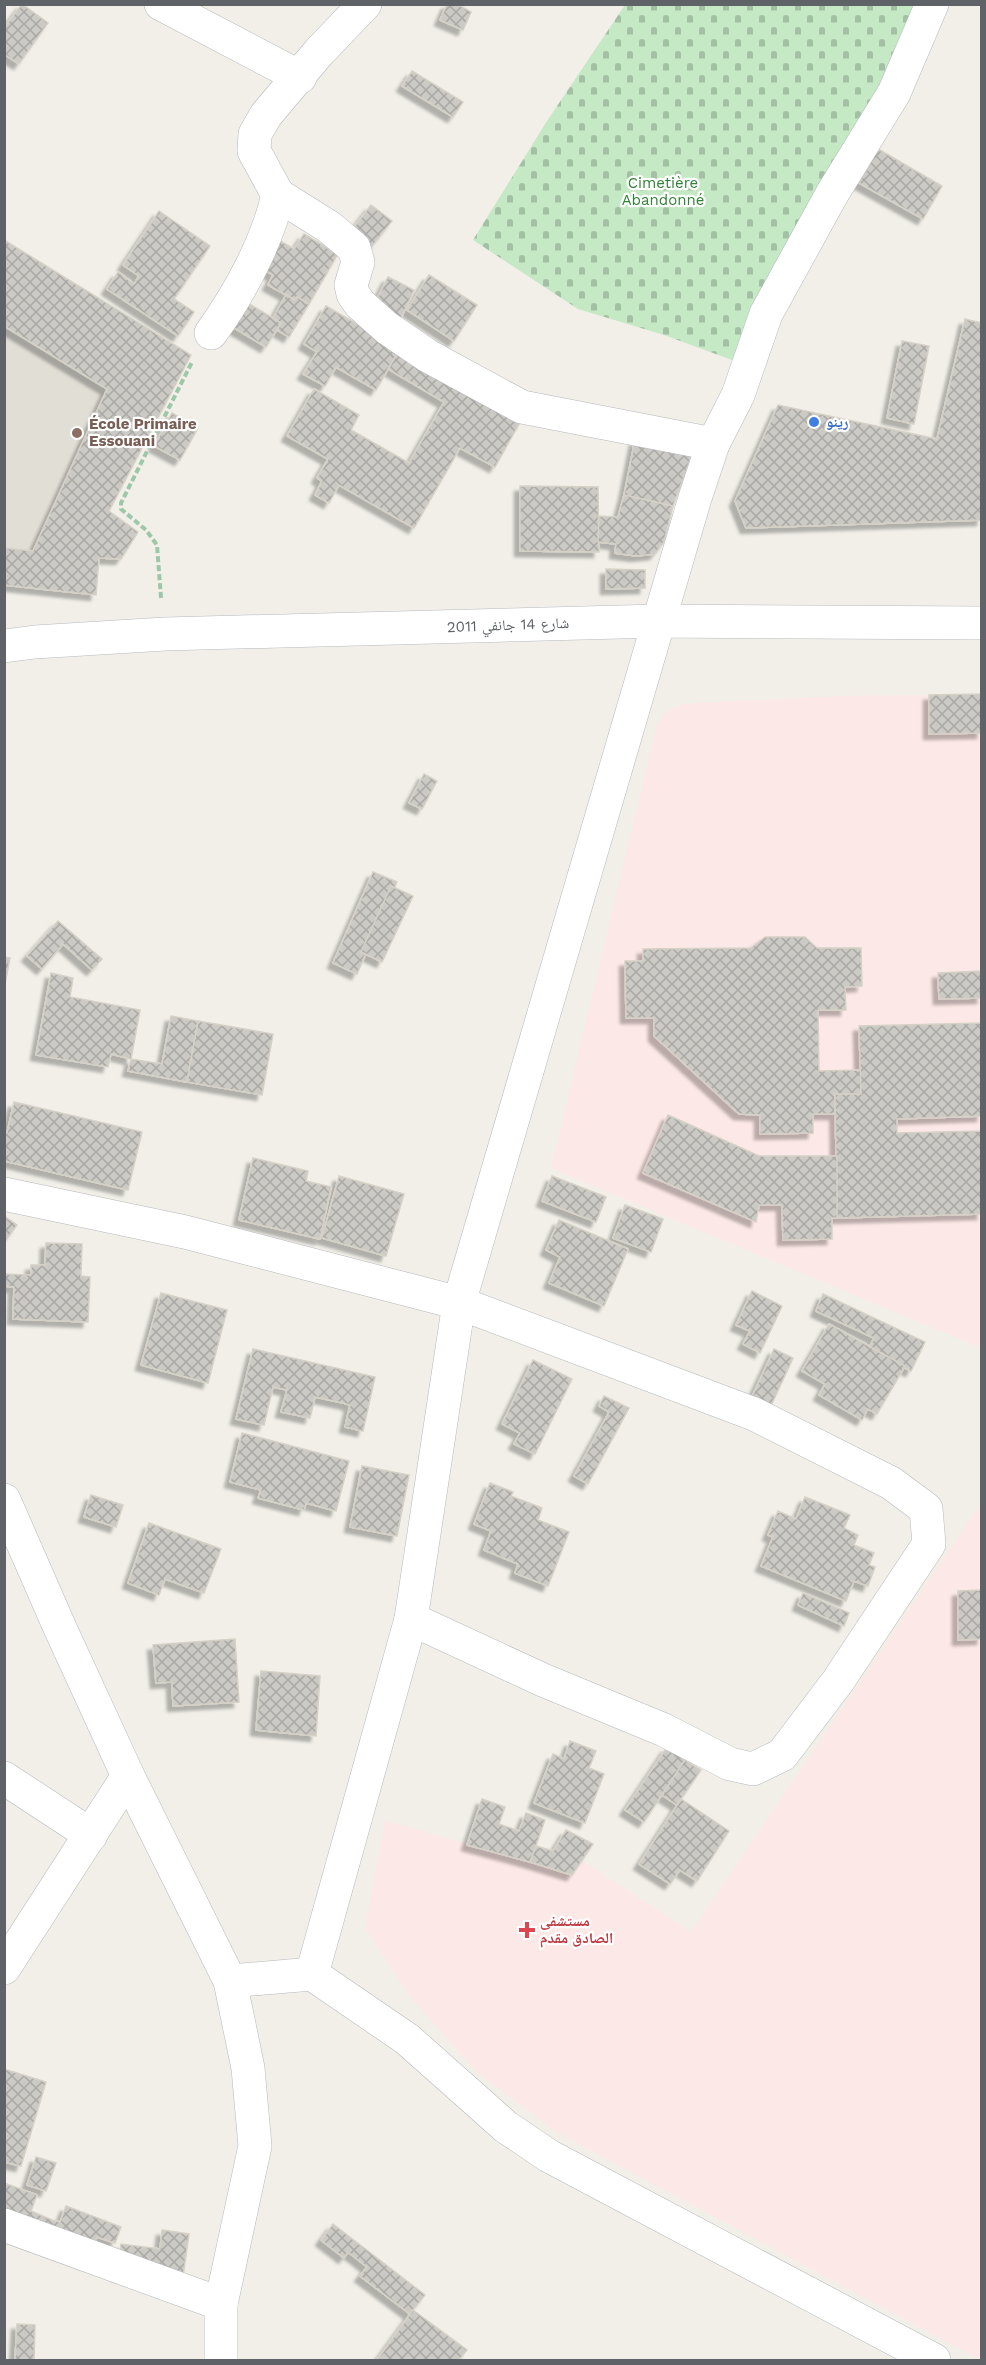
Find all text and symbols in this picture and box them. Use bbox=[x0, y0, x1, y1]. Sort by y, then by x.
park label: Cimetière Abandonné bbox=[622, 174, 704, 209]
place label: رينو bbox=[826, 413, 849, 431]
place label: École Primaire Essouani bbox=[89, 415, 197, 450]
marker: رينو bbox=[807, 415, 821, 429]
marker: École Primaire Essouani bbox=[70, 426, 84, 440]
street label: شارع 14 جانفي 2011 bbox=[447, 614, 570, 639]
place label: مستشفى الصادق مقدم bbox=[540, 1912, 613, 1948]
marker: مستشفى الصادق مقدم bbox=[518, 1921, 536, 1939]

